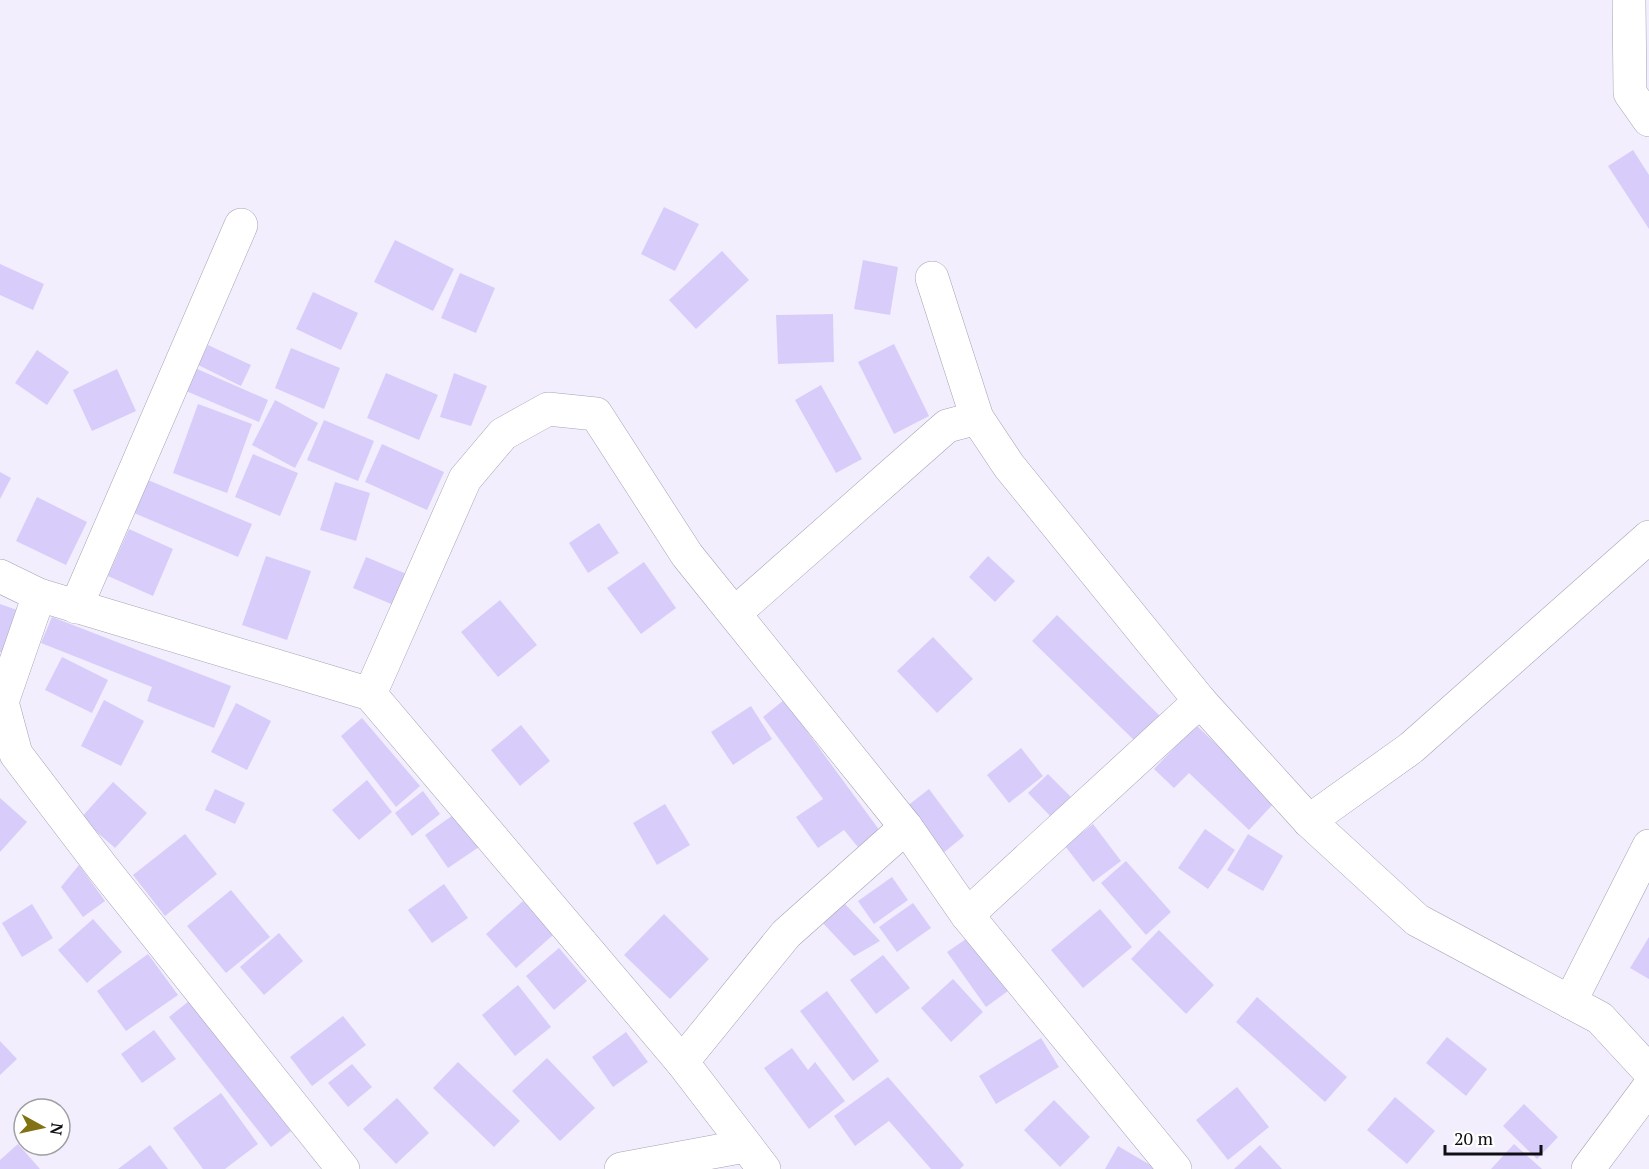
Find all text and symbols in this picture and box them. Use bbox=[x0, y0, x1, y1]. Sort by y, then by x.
north arrow bbox=[12, 1097, 72, 1157]
scale bar bbox=[1445, 1118, 1541, 1156]
text: N bbox=[45, 1122, 69, 1137]
text: 20 m bbox=[1454, 1126, 1494, 1150]

